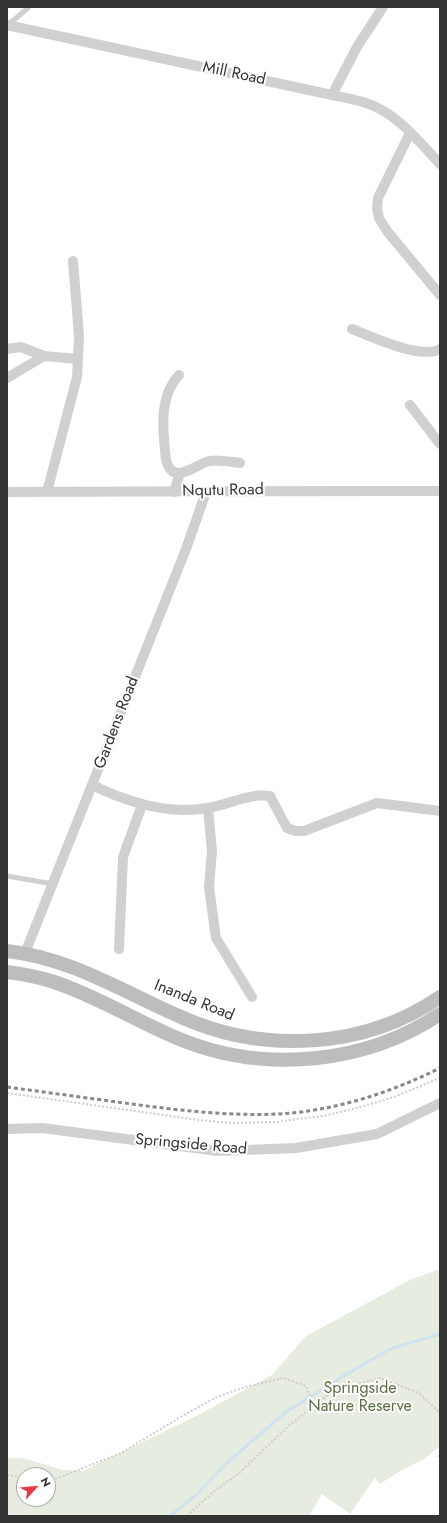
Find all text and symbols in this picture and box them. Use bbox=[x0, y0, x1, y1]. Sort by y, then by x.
street label: Mill Road bbox=[201, 58, 267, 90]
street label: Nqutu Road bbox=[182, 481, 264, 501]
street label: Gardens Road bbox=[91, 674, 143, 772]
street label: Inanda Road bbox=[151, 976, 237, 1026]
street label: Springside Road bbox=[134, 1131, 248, 1159]
park label: Springside Nature Reserve bbox=[308, 1379, 412, 1417]
north arrow bbox=[16, 1467, 56, 1507]
text: N bbox=[37, 1474, 55, 1490]

